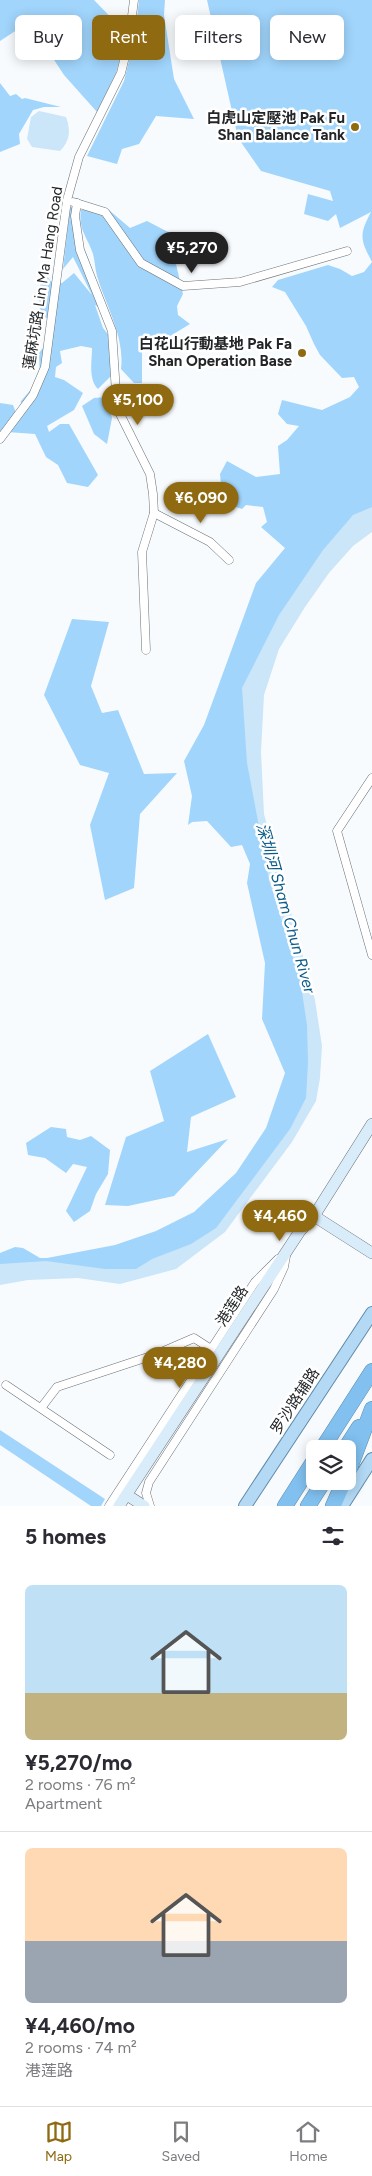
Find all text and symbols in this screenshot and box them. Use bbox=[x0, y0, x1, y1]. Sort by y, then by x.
chip: Buy bbox=[15, 15, 82, 60]
chip: Rent bbox=[92, 15, 165, 60]
chip: Filters bbox=[175, 15, 260, 60]
chip: New bbox=[270, 15, 344, 60]
place label: 白虎山定壓池 Pak Fu Shan Balance Tank bbox=[206, 109, 345, 144]
marker: 白虎山定壓池 Pak Fu Shan Balance Tank bbox=[349, 121, 361, 133]
street label: 蓮麻坑路 Lin Ma Hang Road bbox=[20, 185, 66, 371]
pin: ¥5,270 bbox=[151, 232, 233, 274]
text: ¥5,270 bbox=[166, 238, 218, 257]
place label: 白花山行動基地 Pak Fa Shan Operation Base bbox=[139, 335, 293, 370]
marker: 白花山行動基地 Pak Fa Shan Operation Base bbox=[296, 347, 308, 359]
pin: ¥5,100 bbox=[97, 384, 179, 426]
text: ¥5,100 bbox=[113, 390, 163, 409]
pin: ¥6,090 bbox=[160, 482, 242, 524]
text: ¥6,090 bbox=[175, 488, 227, 507]
water label: 深圳河 Sham Chun River bbox=[253, 821, 320, 996]
pin: ¥4,460 bbox=[239, 1200, 321, 1242]
text: ¥4,460 bbox=[253, 1206, 307, 1225]
street label: 港莲路 bbox=[212, 1282, 252, 1330]
pin: ¥4,280 bbox=[139, 1346, 221, 1389]
text: ¥4,280 bbox=[153, 1353, 207, 1372]
street label: 罗沙路辅路 bbox=[267, 1365, 323, 1437]
map controls bbox=[306, 1440, 356, 1490]
button: layers bbox=[306, 1440, 356, 1490]
icon: filters bbox=[319, 1522, 347, 1550]
text: 5 homes bbox=[25, 1524, 106, 1549]
icon: home bbox=[141, 1617, 231, 1707]
text: ¥5,270/mo bbox=[25, 1750, 132, 1775]
text: 2 rooms · 76 m² bbox=[25, 1775, 136, 1794]
text: Apartment bbox=[25, 1794, 102, 1813]
icon: home bbox=[141, 1880, 231, 1970]
text: ¥4,460/mo bbox=[25, 2013, 135, 2038]
text: 2 rooms · 74 m² bbox=[25, 2038, 137, 2057]
text: 港莲路 bbox=[25, 2061, 73, 2080]
tab: Map bbox=[45, 2118, 73, 2165]
tab: Saved bbox=[162, 2118, 200, 2165]
tab: Home bbox=[289, 2118, 327, 2165]

